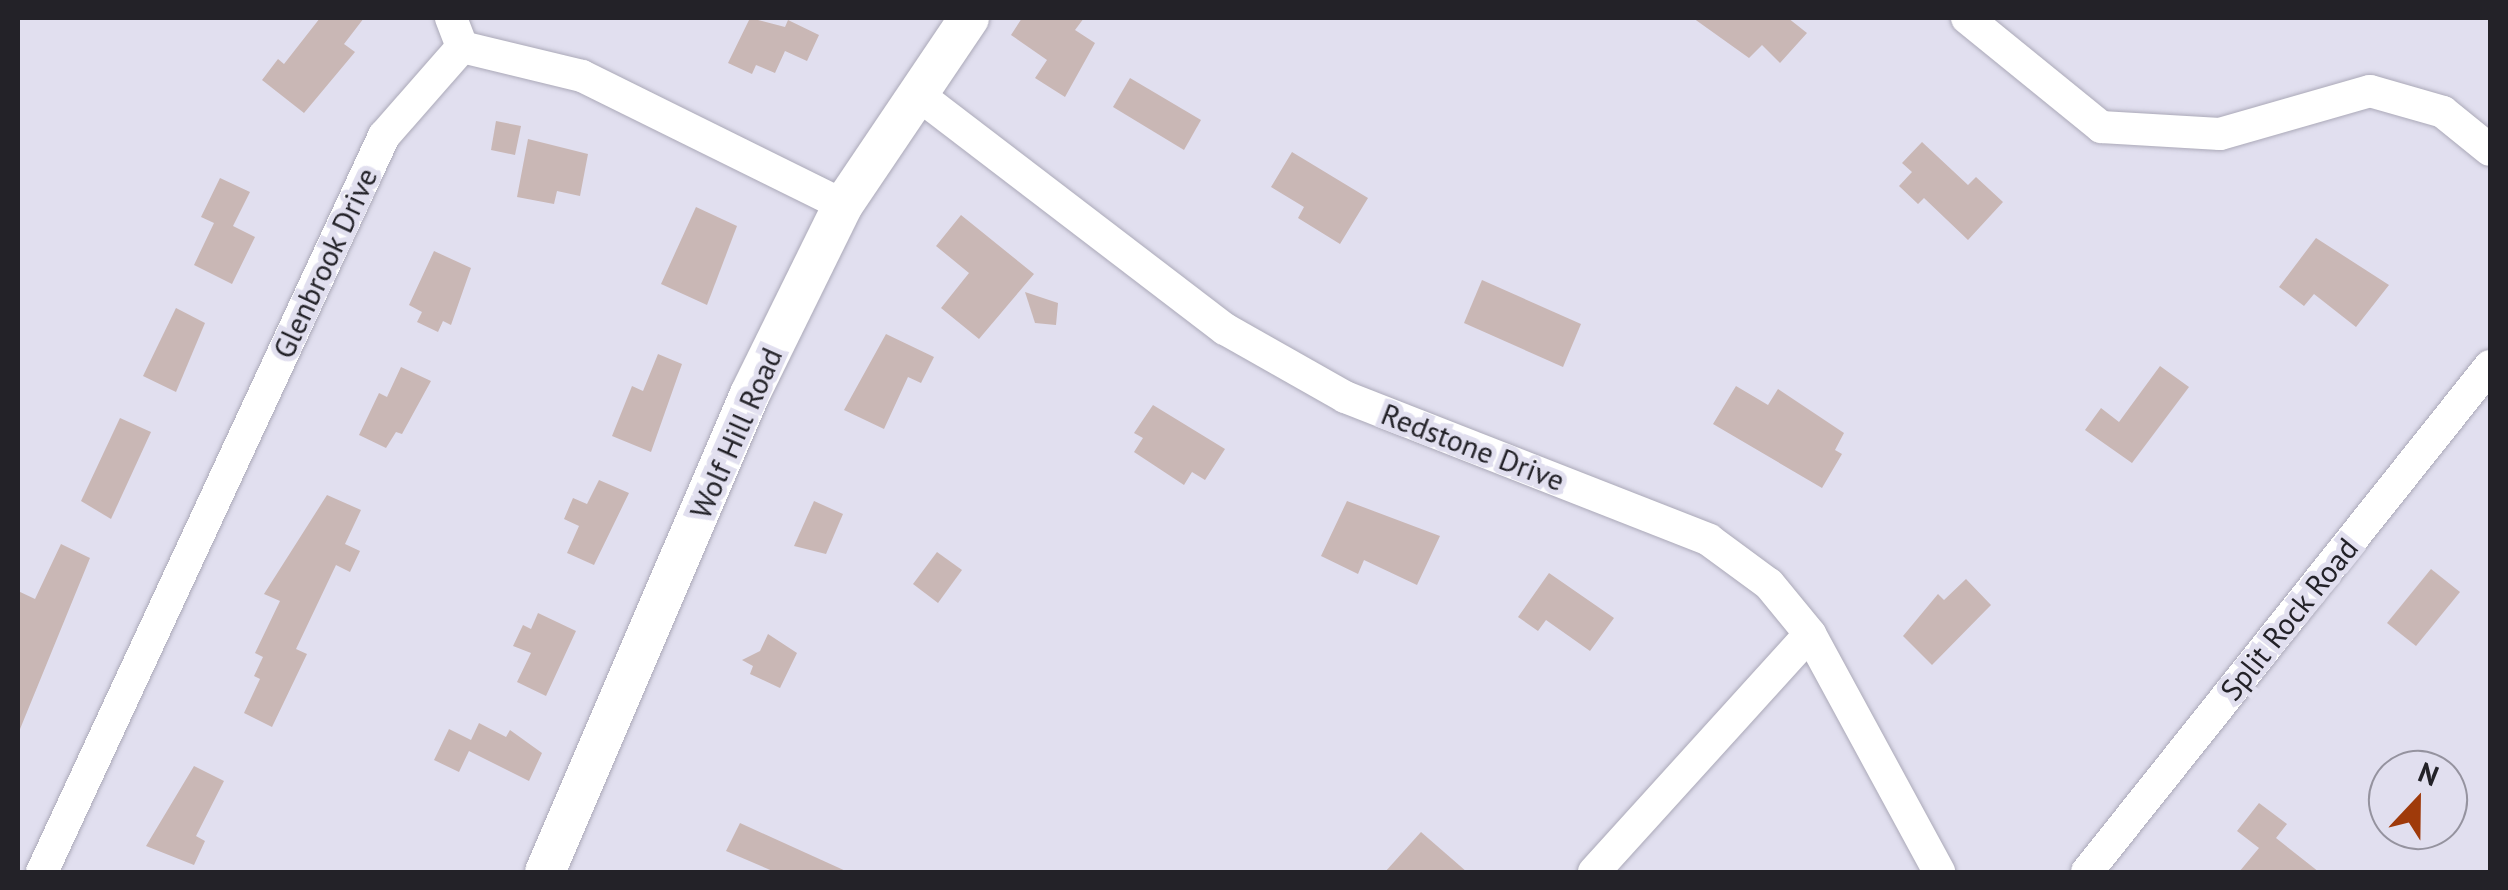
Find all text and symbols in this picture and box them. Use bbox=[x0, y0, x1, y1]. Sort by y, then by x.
street label: Glenbrook Drive bbox=[265, 162, 385, 364]
street label: Wolf Hill Road bbox=[682, 342, 790, 524]
street label: Redstone Drive bbox=[1376, 396, 1570, 498]
street label: Split Rock Road bbox=[2212, 530, 2366, 708]
north arrow bbox=[2368, 750, 2468, 850]
text: N bbox=[2413, 753, 2444, 794]

